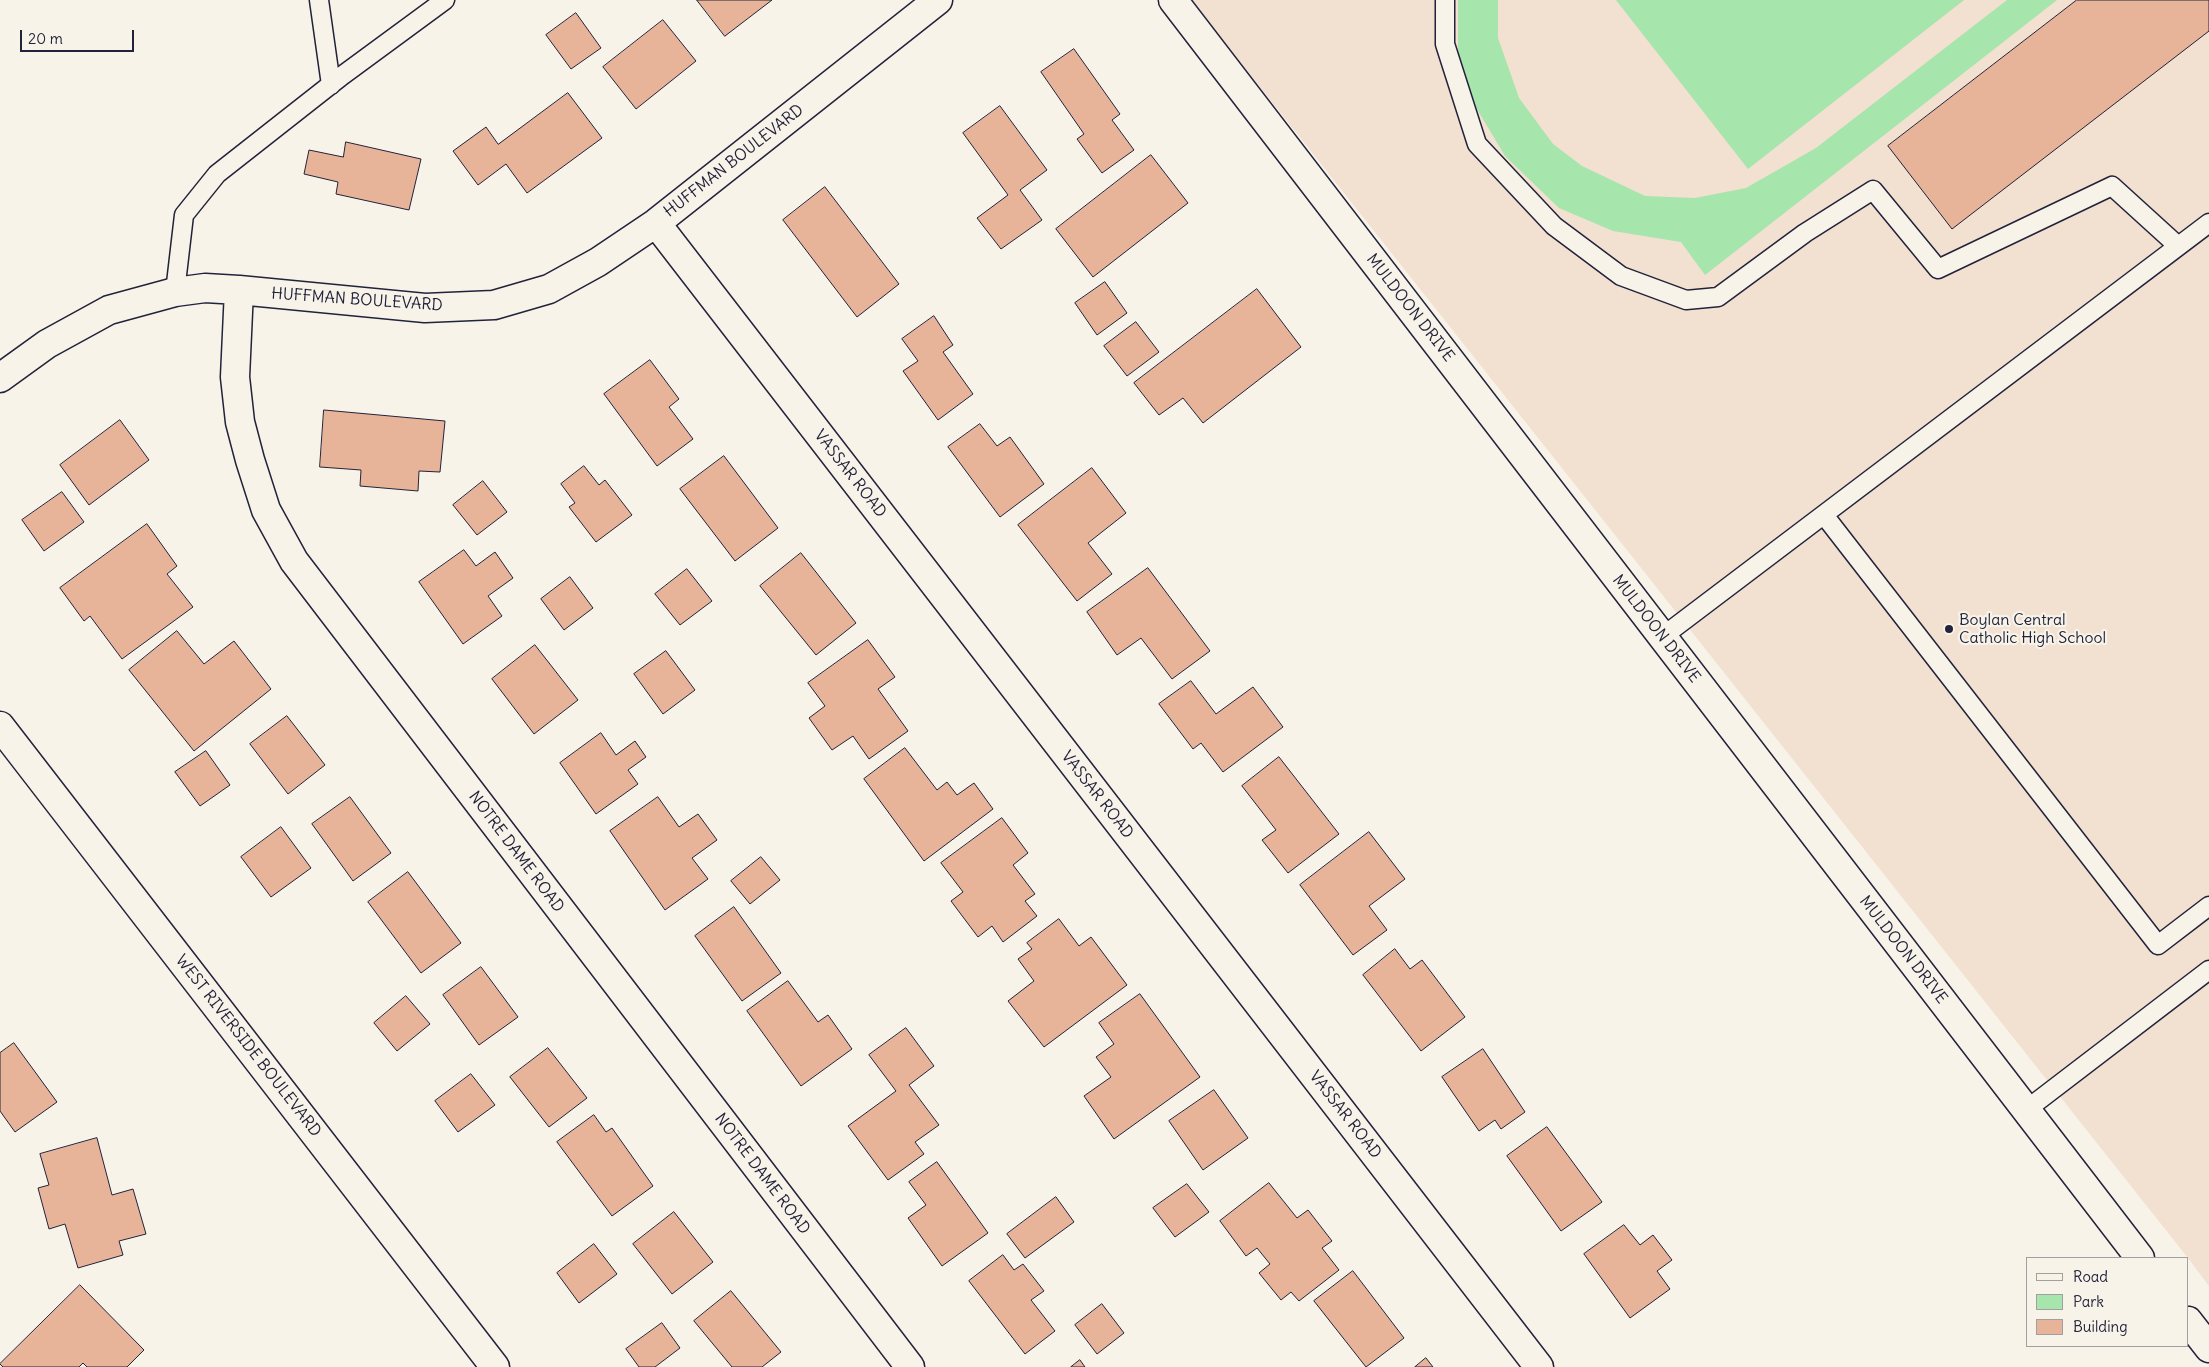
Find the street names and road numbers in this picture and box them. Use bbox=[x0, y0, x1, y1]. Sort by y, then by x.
street label: HUFFMAN BOULEVARD bbox=[660, 101, 808, 221]
street label: MULDOON DRIVE bbox=[1362, 250, 1458, 366]
street label: HUFFMAN BOULEVARD bbox=[271, 284, 443, 316]
street label: VASSAR ROAD bbox=[810, 426, 890, 522]
street label: MULDOON DRIVE bbox=[1608, 571, 1704, 687]
street label: VASSAR ROAD bbox=[1057, 747, 1137, 843]
street label: NOTRE DAME ROAD bbox=[464, 788, 568, 916]
street label: MULDOON DRIVE bbox=[1855, 892, 1951, 1008]
street label: WEST RIVERSIDE BOULEVARD bbox=[171, 951, 325, 1141]
street label: VASSAR ROAD bbox=[1305, 1067, 1385, 1163]
street label: NOTRE DAME ROAD bbox=[710, 1110, 814, 1238]

